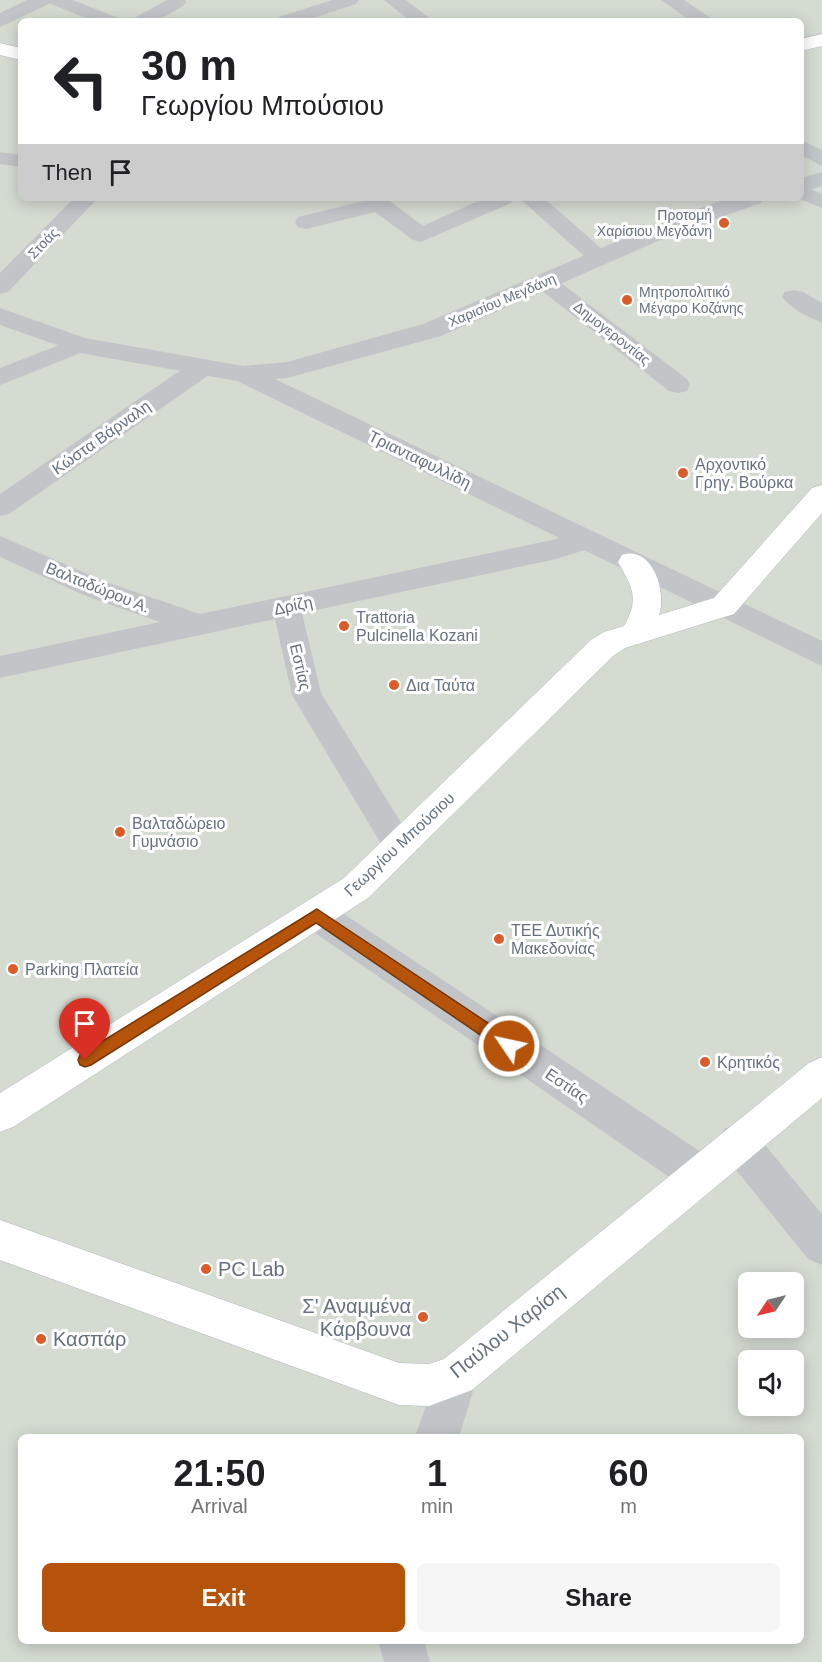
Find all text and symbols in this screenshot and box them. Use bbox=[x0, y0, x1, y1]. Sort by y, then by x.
icon: left bbox=[42, 42, 120, 120]
text: 30 m bbox=[141, 42, 237, 89]
text: Γεωργίου Μπούσιου bbox=[141, 91, 384, 121]
icon: arrive bbox=[104, 156, 137, 189]
text: Then bbox=[42, 160, 92, 185]
place label: Προτομή Χαρίσιου Μεγδάνη bbox=[597, 207, 712, 239]
marker: Προτομή Χαρίσιου Μεγδάνη bbox=[717, 216, 731, 230]
street label: Στοάς bbox=[25, 224, 61, 261]
street label: Χαρισίου Μεγδάνη bbox=[446, 270, 558, 330]
place label: Μητροπολιτικό Μέγαρο Κοζάνης bbox=[639, 284, 744, 316]
marker: Μητροπολιτικό Μέγαρο Κοζάνης bbox=[620, 293, 634, 307]
street label: Δημογεροντίας bbox=[571, 298, 654, 368]
street label: Κώστα Βάρναλη bbox=[49, 397, 154, 478]
street label: Τριανταφυλλίδη bbox=[366, 427, 474, 492]
place label: Αρχοντικό Γρηγ. Βούρκα bbox=[695, 456, 793, 491]
marker: Αρχοντικό Γρηγ. Βούρκα bbox=[676, 466, 690, 480]
street label: Βαλταδώρου Α. bbox=[44, 559, 152, 616]
street label: Δρίζη bbox=[272, 593, 314, 619]
place label: Trattoria Pulcinella Kozani bbox=[356, 609, 478, 644]
marker: Trattoria Pulcinella Kozani bbox=[337, 619, 351, 633]
street label: Εστίας bbox=[287, 642, 314, 692]
place label: Δια Ταύτα bbox=[406, 677, 475, 694]
marker: Δια Ταύτα bbox=[387, 678, 401, 692]
street label: Γεωργίου Μπούσιου bbox=[341, 789, 458, 900]
place label: Βαλταδώρειο Γυμνάσιο bbox=[132, 815, 225, 850]
marker: Βαλταδώρειο Γυμνάσιο bbox=[113, 825, 127, 839]
place label: ΤΕΕ Δυτικής Μακεδονίας bbox=[511, 922, 600, 957]
marker: ΤΕΕ Δυτικής Μακεδονίας bbox=[492, 932, 506, 946]
place label: Parking Πλατεία bbox=[25, 961, 139, 978]
marker: Parking Πλατεία bbox=[6, 962, 20, 976]
pin bbox=[59, 998, 110, 1060]
icon: arrive bbox=[68, 1007, 101, 1040]
position arrow bbox=[477, 1014, 541, 1078]
place label: Κρητικός bbox=[717, 1054, 780, 1071]
marker: Κρητικός bbox=[698, 1055, 712, 1069]
street label: Εστίας bbox=[542, 1065, 591, 1106]
place label: PC Lab bbox=[218, 1258, 285, 1280]
marker: PC Lab bbox=[199, 1262, 213, 1276]
north arrow bbox=[738, 1272, 804, 1338]
map controls bbox=[738, 1272, 804, 1416]
street label: Παύλου Χαρίση bbox=[446, 1280, 568, 1382]
place label: Σ' Αναμμένα Κάρβουνα bbox=[302, 1295, 411, 1340]
marker: Σ' Αναμμένα Κάρβουνα bbox=[416, 1310, 430, 1324]
place label: Κασπάρ bbox=[53, 1328, 126, 1350]
marker: Κασπάρ bbox=[34, 1332, 48, 1346]
button: sound bbox=[738, 1350, 804, 1416]
text: 21:50 bbox=[173, 1453, 265, 1494]
text: 1 bbox=[427, 1453, 447, 1494]
text: 60 bbox=[609, 1453, 649, 1494]
text: Arrival bbox=[191, 1495, 248, 1517]
text: min bbox=[421, 1495, 453, 1517]
text: m bbox=[620, 1495, 637, 1517]
button: Exit bbox=[42, 1563, 405, 1632]
button: Share bbox=[417, 1563, 780, 1632]

